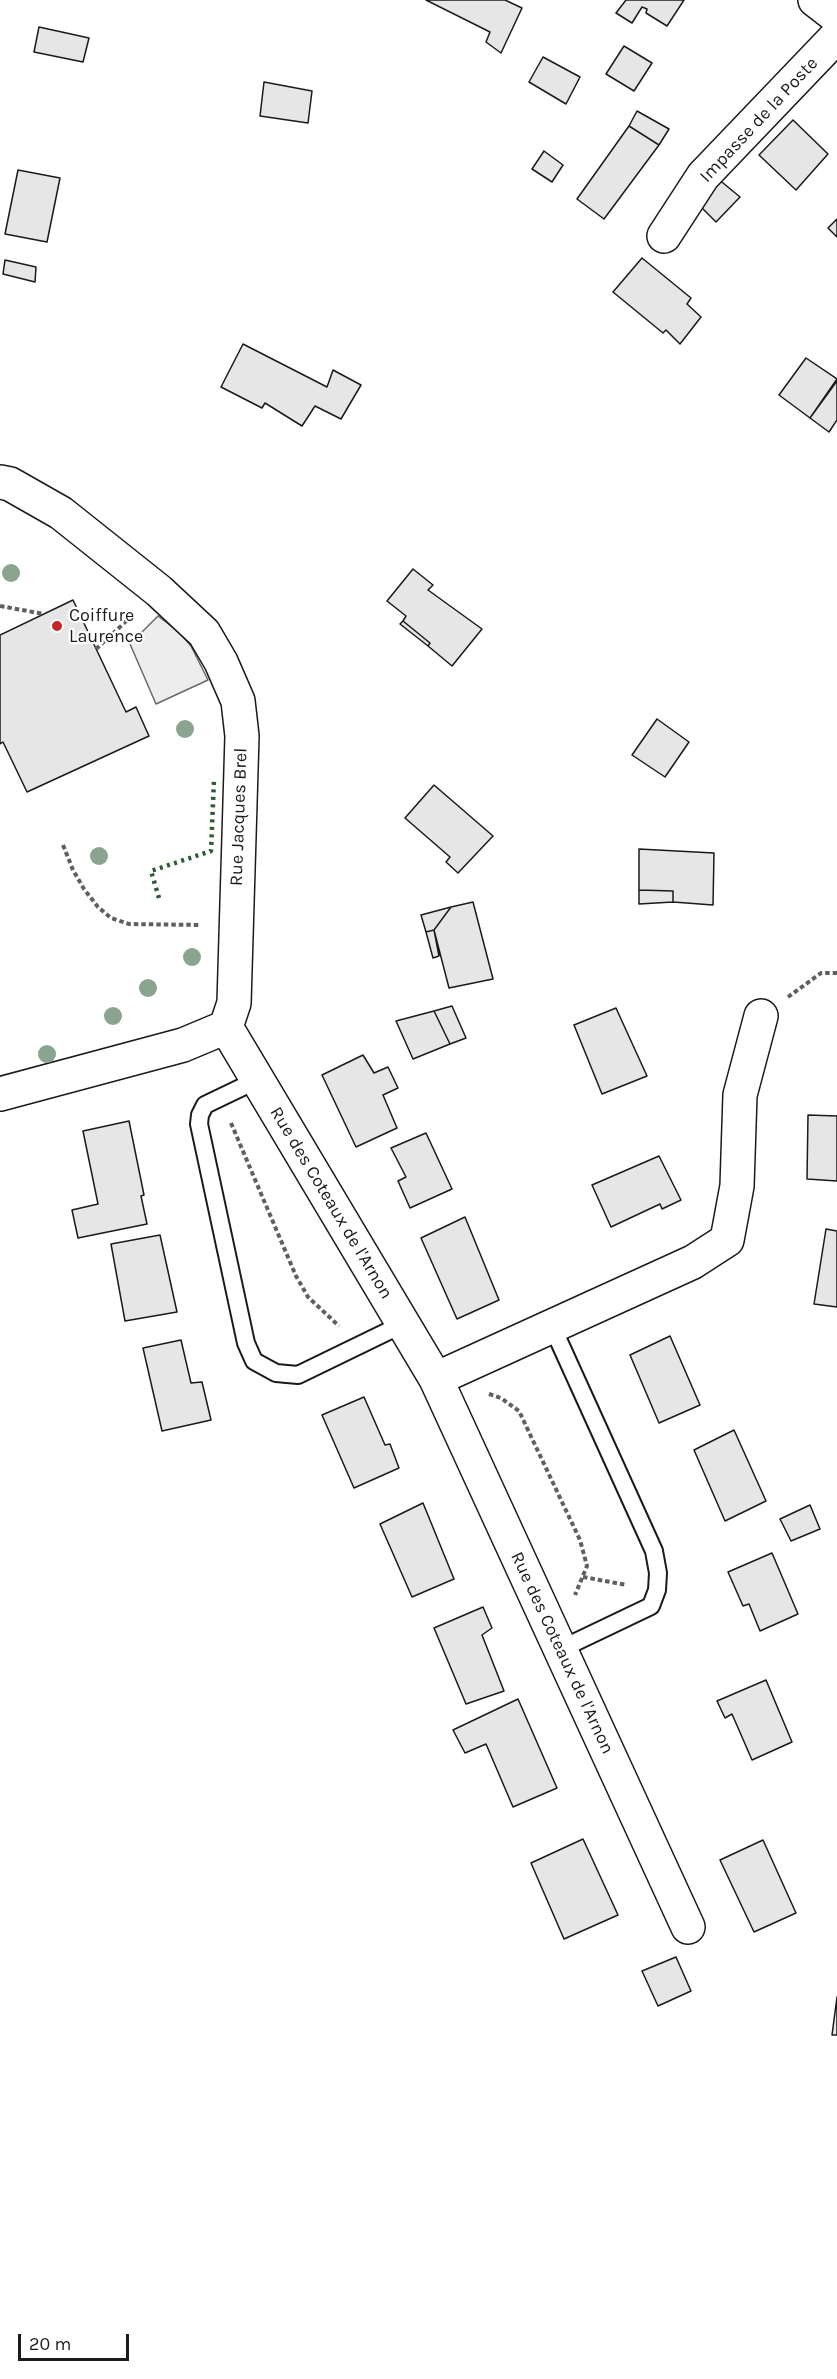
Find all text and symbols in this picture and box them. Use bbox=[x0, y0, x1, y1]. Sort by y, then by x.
street label: Impasse de la Poste bbox=[695, 53, 823, 187]
place label: Coiffure Laurence bbox=[69, 605, 143, 648]
marker: Coiffure Laurence bbox=[50, 619, 64, 633]
street label: Rue Jacques Brel bbox=[226, 748, 252, 886]
street label: Rue des Coteaux de l'Arnon bbox=[265, 1103, 397, 1303]
street label: Rue des Coteaux de l'Arnon bbox=[506, 1549, 618, 1757]
scale bar bbox=[21, 2322, 132, 2360]
text: 20 m bbox=[29, 2333, 71, 2355]

